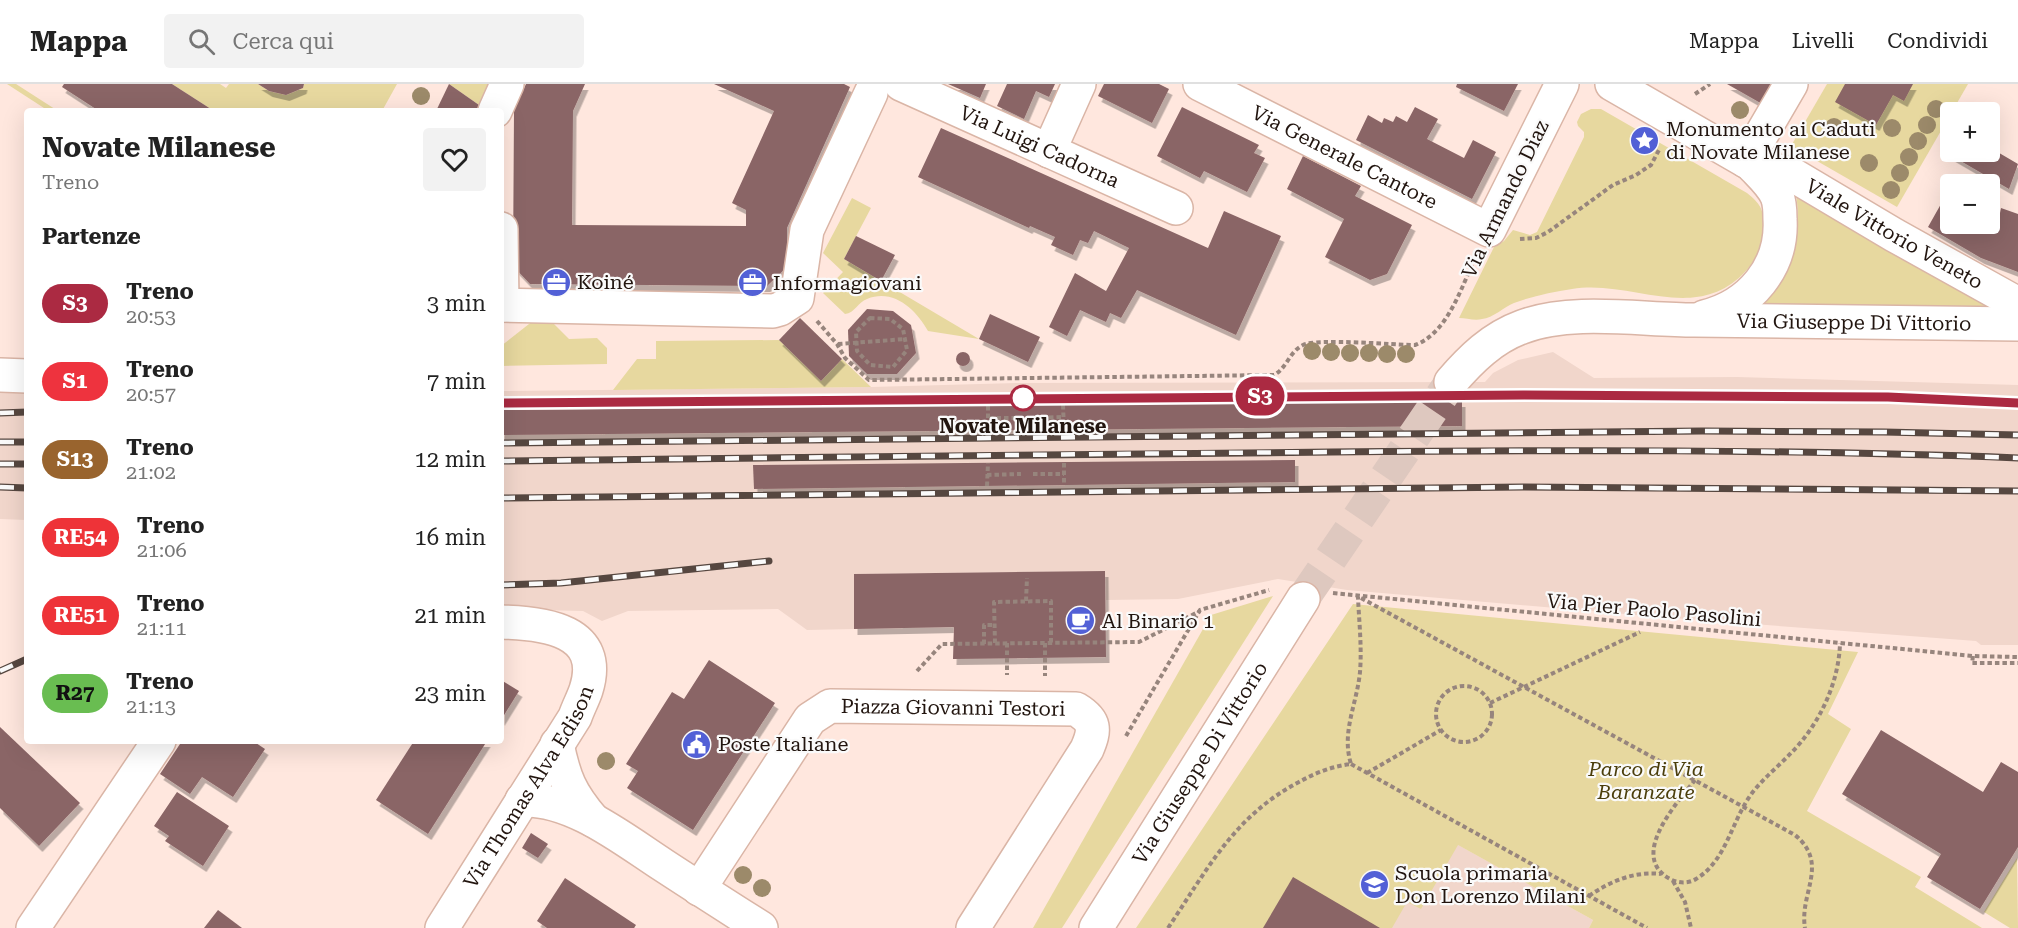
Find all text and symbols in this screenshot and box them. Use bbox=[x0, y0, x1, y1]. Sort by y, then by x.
search box bbox=[164, 14, 584, 68]
text: Mappa bbox=[30, 25, 128, 58]
icon: search bbox=[185, 25, 218, 58]
text: Cerca qui bbox=[233, 29, 334, 54]
text: Mappa bbox=[1689, 29, 1759, 53]
text: Livelli bbox=[1792, 29, 1854, 53]
text: Condividi bbox=[1887, 29, 1988, 53]
street label: Via Luigi Cadorna bbox=[956, 100, 1123, 193]
street label: Via Generale Cantore bbox=[1248, 100, 1441, 214]
map controls bbox=[1940, 102, 2000, 234]
button: + bbox=[1940, 102, 2000, 162]
street label: Via Armando Diaz bbox=[1456, 116, 1554, 282]
place label: Monumento ai Caduti di Novate Milanese bbox=[1666, 117, 1875, 164]
place icon: Monumento ai Caduti di Novate Milanese bbox=[1629, 124, 1661, 156]
button: heart bbox=[423, 128, 486, 191]
text: Novate Milanese bbox=[42, 131, 276, 164]
text: Treno bbox=[42, 170, 99, 194]
street label: Viale Vittorio Veneto bbox=[1802, 173, 1987, 294]
button: − bbox=[1940, 174, 2000, 234]
text: Partenze bbox=[42, 224, 141, 249]
office icon: Koiné bbox=[540, 266, 572, 298]
office icon: Informagiovani bbox=[736, 267, 768, 299]
place label: Koiné bbox=[577, 270, 634, 294]
place label: Informagiovani bbox=[773, 271, 922, 295]
text: Treno bbox=[126, 279, 194, 304]
text: S3 bbox=[63, 291, 87, 315]
text: 3 min bbox=[427, 291, 486, 316]
text: 20:53 bbox=[126, 304, 176, 328]
street label: Via Giuseppe Di Vittorio bbox=[1736, 309, 1971, 336]
text: Treno bbox=[126, 357, 194, 382]
text: S1 bbox=[63, 369, 87, 393]
text: 7 min bbox=[427, 369, 486, 394]
line badge: S3 bbox=[1233, 376, 1287, 416]
text: 20:57 bbox=[126, 382, 176, 406]
text: S3 bbox=[1248, 384, 1272, 408]
marker: Novate Milanese bbox=[1010, 385, 1036, 411]
place label: Novate Milanese bbox=[940, 414, 1107, 438]
text: Treno bbox=[126, 435, 194, 460]
text: S13 bbox=[57, 447, 93, 471]
text: 12 min bbox=[415, 447, 486, 472]
text: 21:02 bbox=[126, 460, 176, 484]
text: Treno bbox=[137, 513, 205, 538]
text: RE54 bbox=[54, 525, 107, 549]
text: 16 min bbox=[415, 525, 486, 550]
text: 21:06 bbox=[137, 538, 187, 562]
street label: Via Pier Paolo Pasolini bbox=[1546, 589, 1762, 631]
text: Treno bbox=[137, 591, 205, 616]
text: RE51 bbox=[54, 603, 107, 627]
text: 21 min bbox=[415, 603, 486, 628]
cafe icon: Al Binario 1 bbox=[1065, 605, 1097, 637]
place label: Al Binario 1 bbox=[1102, 609, 1214, 633]
text: 21:11 bbox=[137, 616, 187, 640]
street label: Via Giuseppe Di Vittorio bbox=[1127, 657, 1272, 869]
text: Treno bbox=[126, 669, 194, 694]
text: R27 bbox=[55, 681, 95, 705]
text: 23 min bbox=[415, 681, 486, 706]
street label: Via Thomas Alva Edison bbox=[458, 682, 599, 892]
text: 21:13 bbox=[126, 694, 176, 718]
street label: Piazza Giovanni Testori bbox=[841, 694, 1066, 721]
public building icon: Poste Italiane bbox=[681, 728, 713, 760]
place label: Poste Italiane bbox=[718, 732, 848, 756]
park label: Parco di Via Baranzate bbox=[1587, 757, 1704, 804]
place label: Scuola primaria Don Lorenzo Milani bbox=[1395, 861, 1586, 908]
school or university icon: Scuola primaria Don Lorenzo Milani bbox=[1358, 868, 1390, 900]

